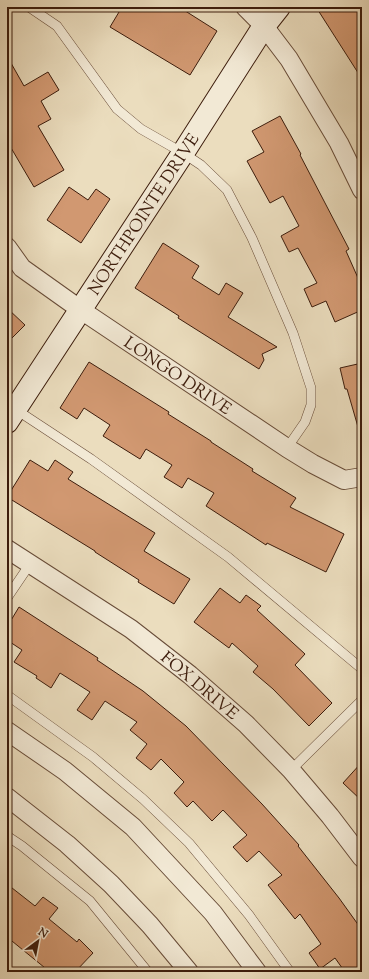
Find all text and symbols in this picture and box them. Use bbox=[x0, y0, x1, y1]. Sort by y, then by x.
street label: NORTHPOINTE DRIVE bbox=[83, 130, 206, 301]
street label: LONGO DRIVE bbox=[118, 332, 236, 422]
street label: FOX DRIVE bbox=[155, 647, 243, 726]
north arrow bbox=[18, 921, 58, 961]
text: N bbox=[34, 924, 51, 943]

